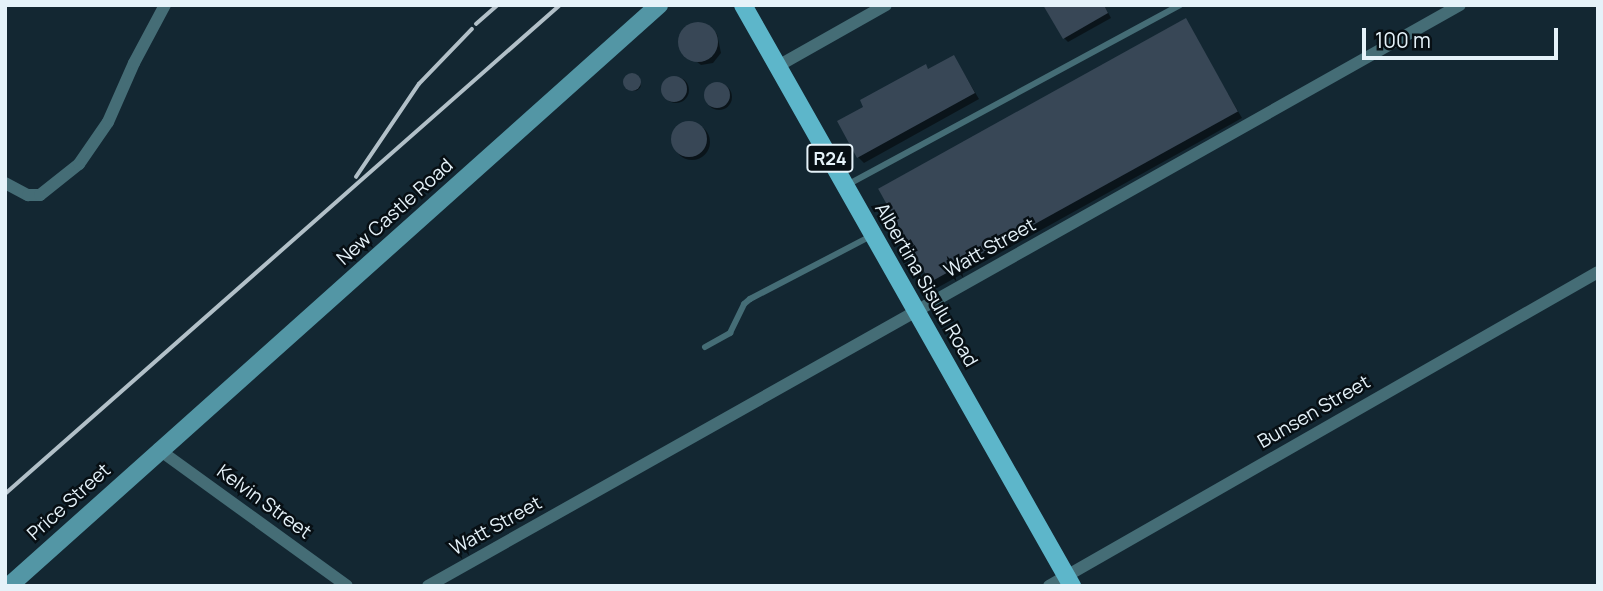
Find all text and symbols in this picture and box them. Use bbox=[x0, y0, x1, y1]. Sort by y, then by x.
scale bar bbox=[1365, 14, 1561, 58]
text: 100 m bbox=[1375, 26, 1431, 54]
road number: R24 bbox=[806, 144, 854, 173]
street label: New Castle Road bbox=[332, 154, 458, 270]
street label: Albertina Sisulu Road bbox=[870, 199, 982, 371]
street label: Watt Street bbox=[940, 214, 1040, 282]
street label: Bunsen Street bbox=[1254, 371, 1374, 453]
street label: Price Street bbox=[23, 459, 115, 545]
street label: Kelvin Street bbox=[212, 460, 316, 544]
street label: Watt Street bbox=[446, 492, 546, 560]

